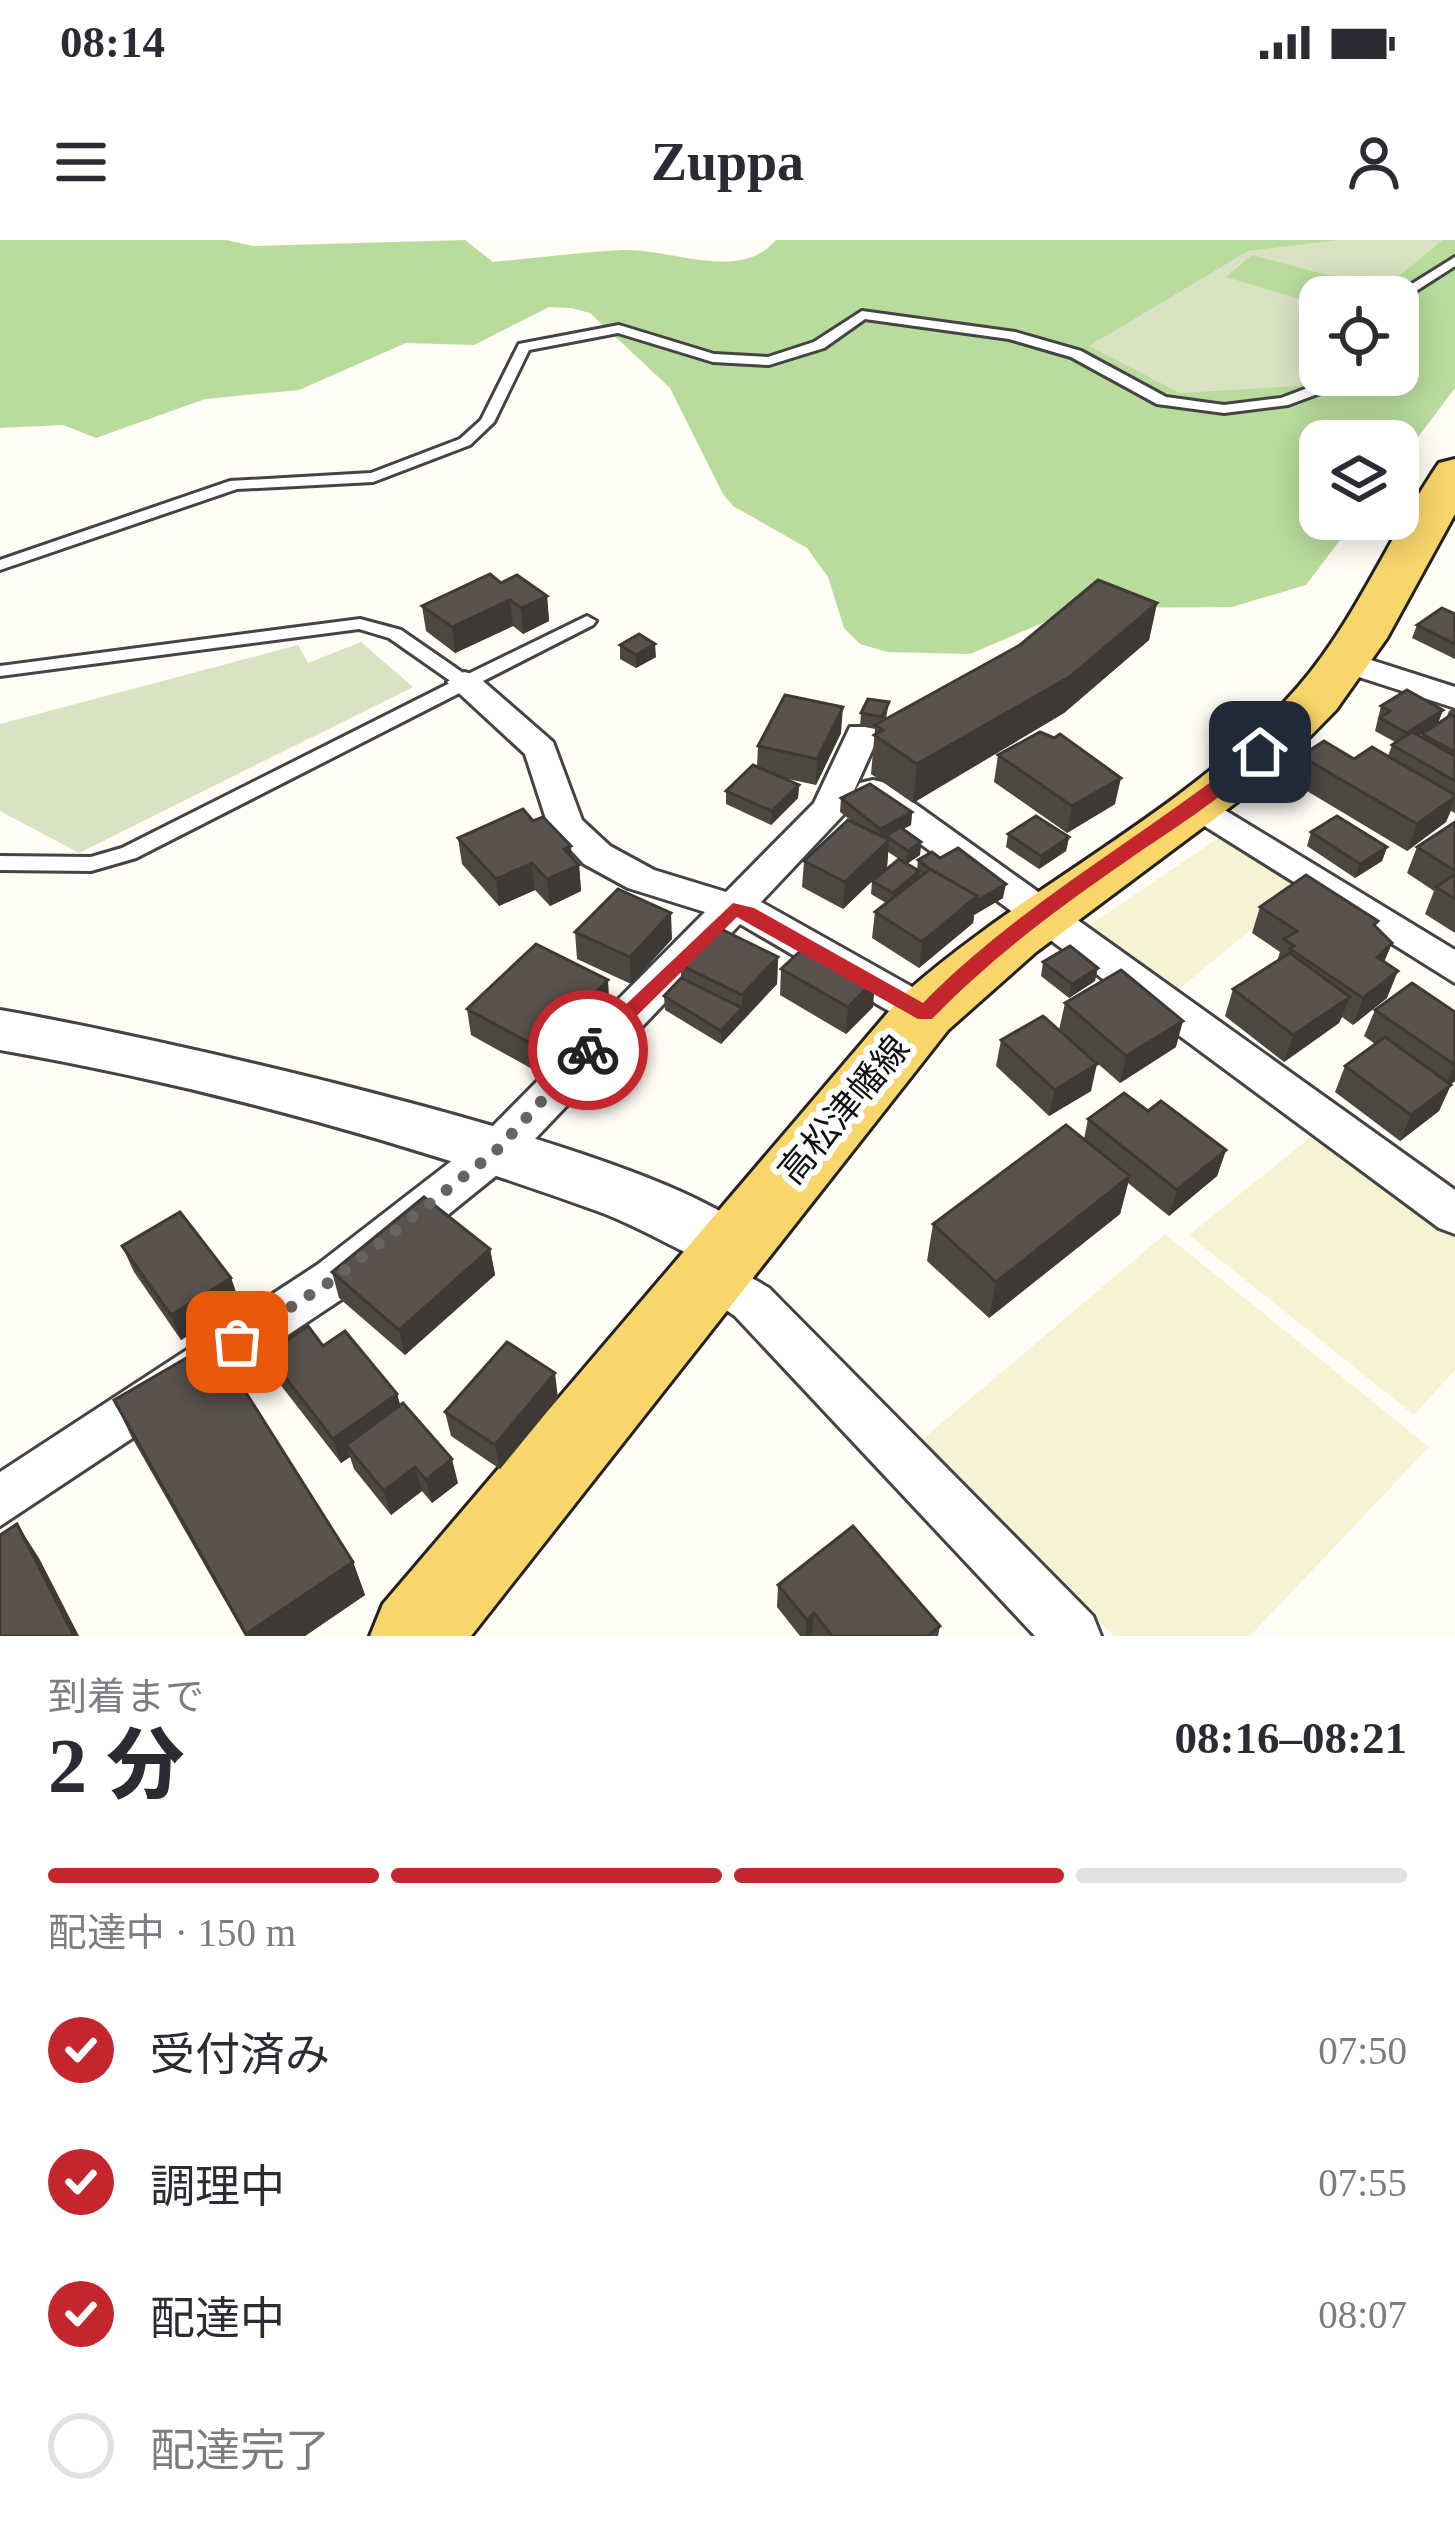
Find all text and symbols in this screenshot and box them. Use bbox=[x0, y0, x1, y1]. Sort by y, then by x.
text: 08:14 bbox=[60, 17, 165, 67]
icon: menu bbox=[48, 129, 114, 195]
icon: person bbox=[1341, 129, 1407, 195]
text: Zuppa bbox=[651, 132, 804, 192]
map controls bbox=[1299, 276, 1419, 540]
button: locate bbox=[1299, 276, 1419, 396]
button: layers bbox=[1299, 420, 1419, 540]
pin bbox=[1209, 701, 1311, 803]
icon: home bbox=[1227, 719, 1293, 785]
courier bbox=[528, 990, 648, 1110]
icon: bike bbox=[555, 1017, 621, 1083]
street label: 高松津幡線 bbox=[771, 1028, 917, 1192]
pin bbox=[186, 1291, 288, 1393]
icon: bag bbox=[204, 1309, 270, 1375]
text: 到着まで bbox=[48, 1675, 204, 1718]
text: 08:16–08:21 bbox=[1175, 1713, 1407, 1763]
text: 2 分 bbox=[48, 1722, 185, 1809]
text: 配達中 · 150 m bbox=[48, 1911, 296, 1954]
icon: check bbox=[48, 2017, 114, 2083]
text: 07:50 bbox=[1318, 2029, 1407, 2072]
text: 受付済み bbox=[150, 2030, 330, 2080]
icon: check bbox=[48, 2149, 114, 2215]
text: 07:55 bbox=[1318, 2161, 1407, 2204]
text: 調理中 bbox=[150, 2162, 285, 2212]
icon: check bbox=[48, 2281, 114, 2347]
text: 08:07 bbox=[1318, 2293, 1407, 2336]
text: 配達中 bbox=[150, 2294, 285, 2344]
text: 配達完了 bbox=[150, 2426, 330, 2476]

